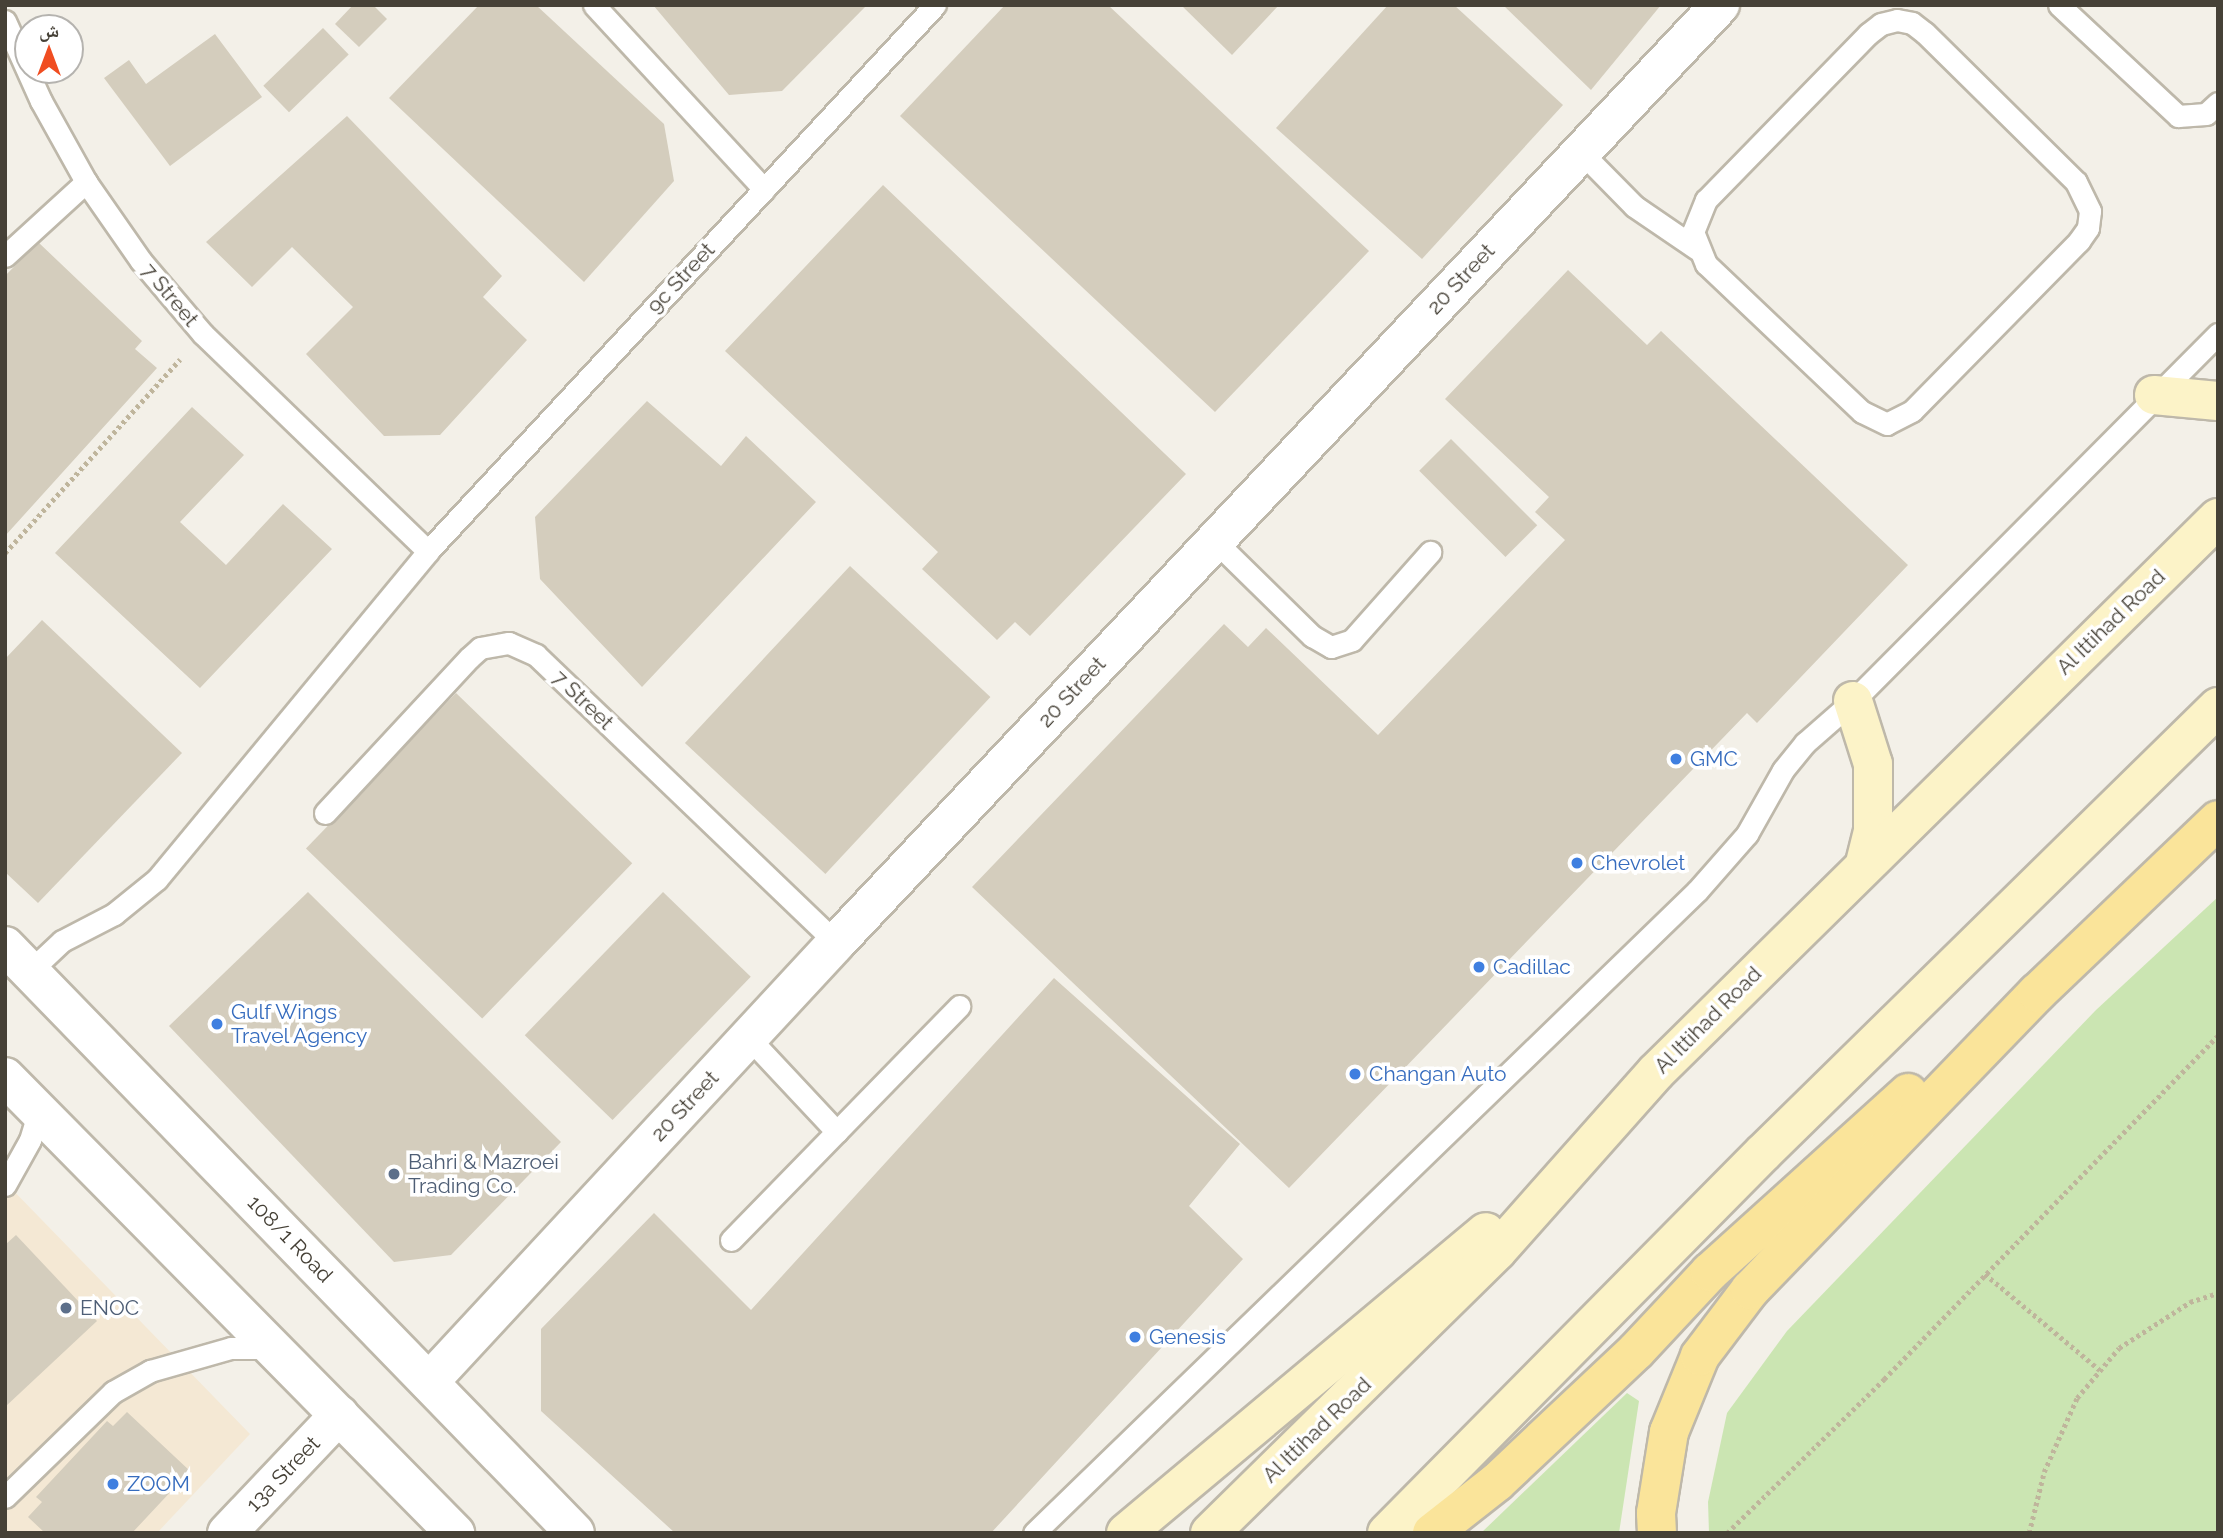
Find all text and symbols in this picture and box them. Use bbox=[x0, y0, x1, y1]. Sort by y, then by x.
north arrow bbox=[14, 14, 84, 84]
text: ش bbox=[39, 19, 59, 41]
street label: 9c Street bbox=[642, 237, 720, 319]
street label: 20 Street bbox=[1422, 238, 1500, 320]
street label: 7 Street bbox=[136, 258, 204, 332]
street label: Al Ittihad Road bbox=[2051, 564, 2171, 680]
street label: 20 Street bbox=[1033, 651, 1111, 733]
street label: 7 Street bbox=[547, 665, 619, 735]
place label: GMC bbox=[1690, 746, 1738, 772]
marker: GMC bbox=[1668, 751, 1684, 767]
place label: Chevrolet bbox=[1591, 850, 1685, 876]
marker: Chevrolet bbox=[1569, 855, 1585, 871]
place label: Cadillac bbox=[1493, 954, 1571, 980]
marker: Cadillac bbox=[1471, 959, 1487, 975]
street label: Al Ittihad Road bbox=[1649, 961, 1767, 1079]
place label: Gulf Wings Travel Agency bbox=[231, 999, 369, 1049]
marker: Gulf Wings Travel Agency bbox=[209, 1016, 225, 1032]
place label: Changan Auto bbox=[1369, 1061, 1507, 1087]
street label: 20 Street bbox=[646, 1065, 724, 1147]
marker: Changan Auto bbox=[1347, 1066, 1363, 1082]
place label: Bahri & Mazroei Trading Co. bbox=[408, 1149, 559, 1199]
marker: Bahri & Mazroei Trading Co. bbox=[386, 1166, 402, 1182]
street label: 108/1 Road bbox=[242, 1190, 338, 1288]
place label: ENOC bbox=[80, 1295, 139, 1321]
marker: ENOC bbox=[58, 1300, 74, 1316]
place label: Genesis bbox=[1149, 1324, 1226, 1350]
marker: Genesis bbox=[1127, 1329, 1143, 1345]
street label: Al Ittihad Road bbox=[1257, 1372, 1377, 1488]
street label: 13a Street bbox=[241, 1431, 325, 1517]
place label: ZOOM bbox=[127, 1471, 190, 1497]
marker: ZOOM bbox=[105, 1476, 121, 1492]

